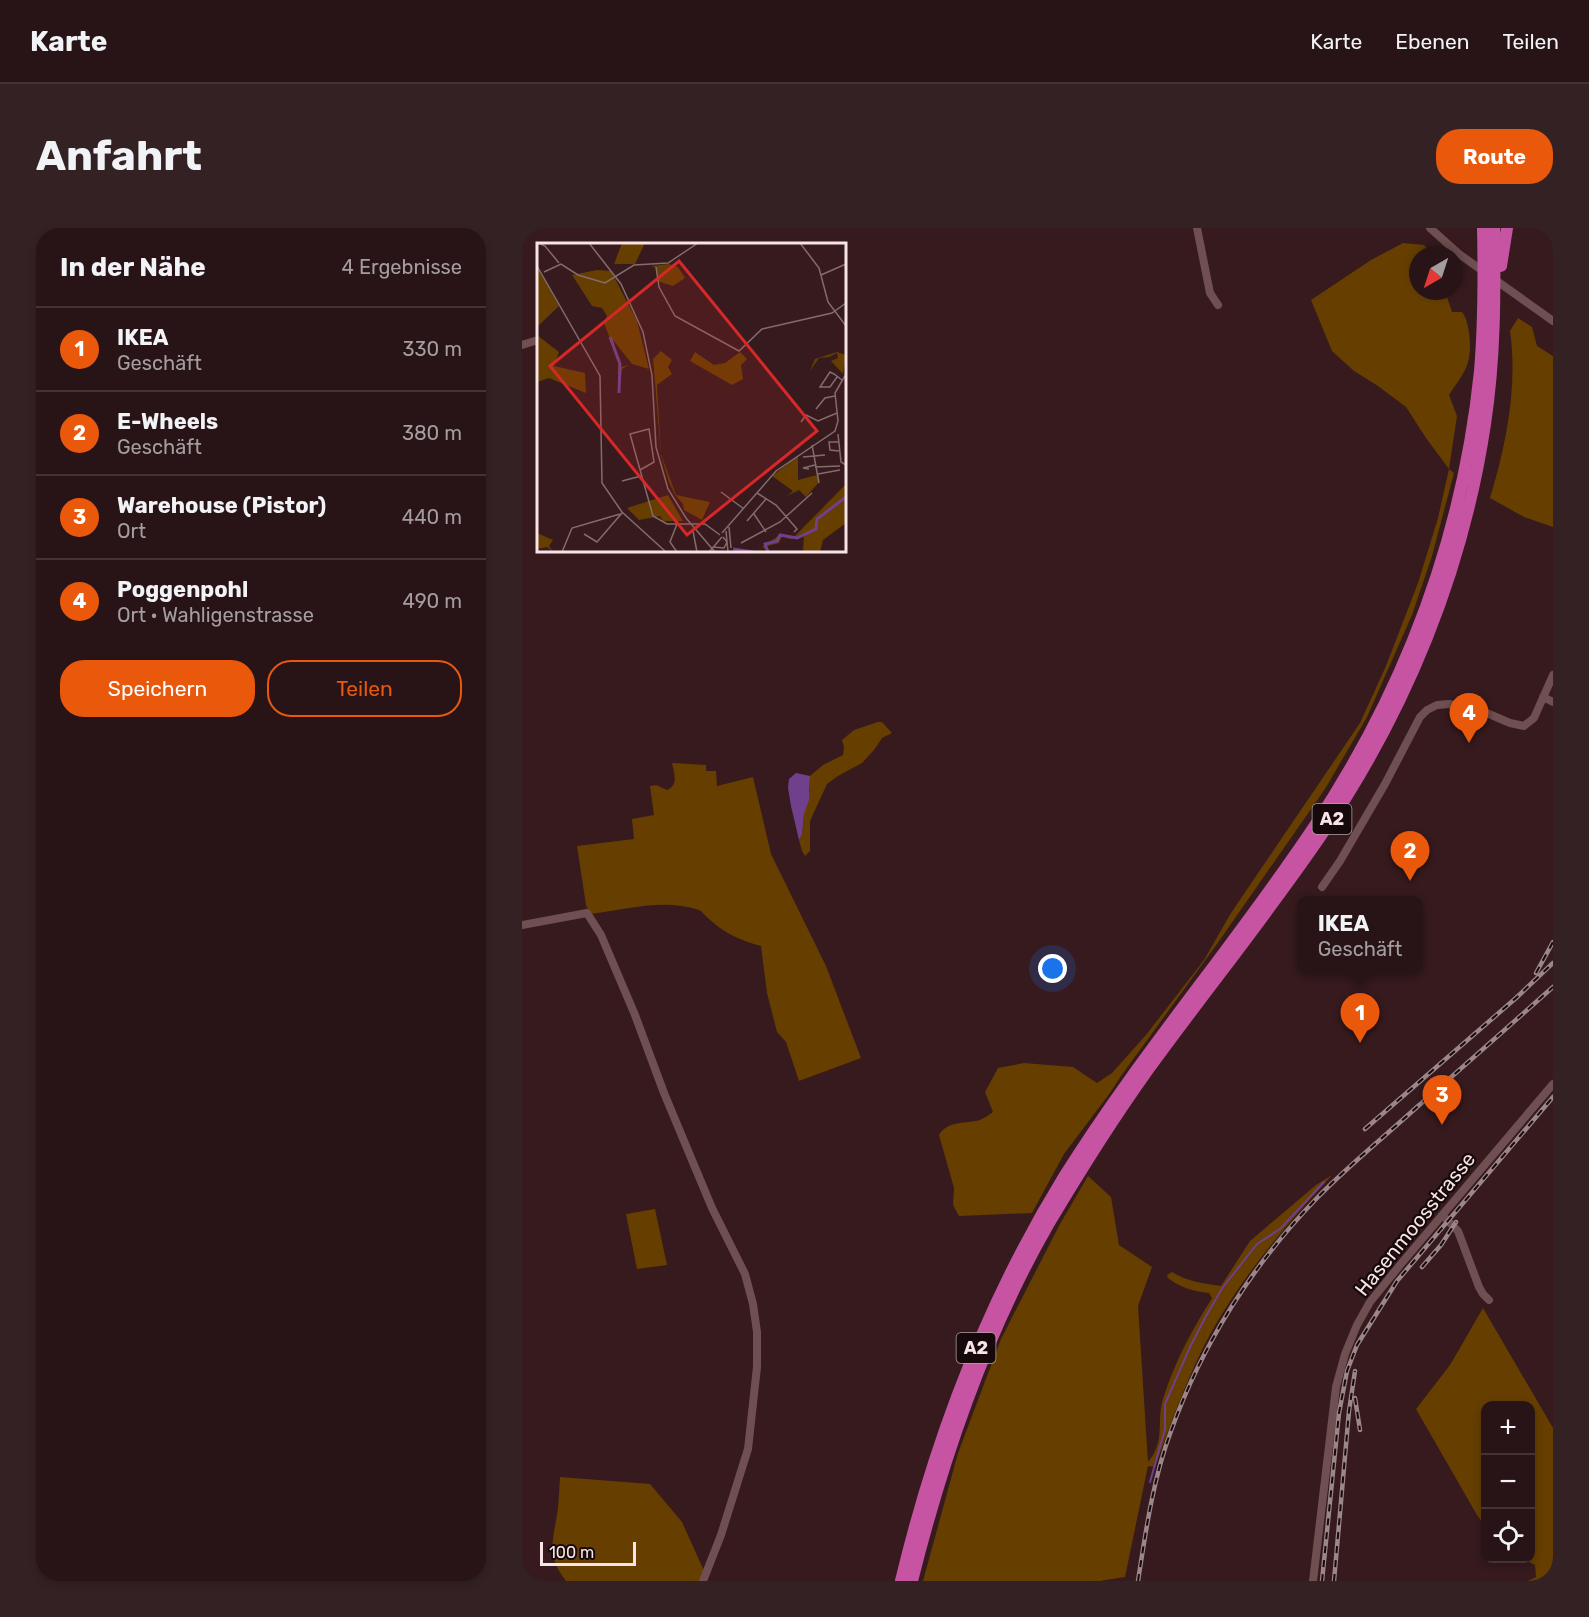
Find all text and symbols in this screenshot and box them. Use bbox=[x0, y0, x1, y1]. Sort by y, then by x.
text: Karte bbox=[30, 25, 107, 58]
text: Karte bbox=[1310, 29, 1362, 54]
text: Ebenen bbox=[1395, 29, 1469, 54]
text: Teilen bbox=[1502, 29, 1559, 54]
button: Route bbox=[1436, 129, 1553, 184]
text: Anfahrt bbox=[36, 131, 202, 181]
inset map bbox=[537, 243, 846, 552]
north arrow bbox=[1409, 246, 1463, 300]
text: In der Nähe bbox=[60, 252, 206, 283]
text: 4 Ergebnisse bbox=[342, 255, 462, 279]
text: IKEA bbox=[117, 324, 169, 351]
text: 1 bbox=[75, 337, 84, 361]
text: 330 m bbox=[403, 337, 462, 361]
text: Geschäft bbox=[117, 351, 202, 375]
text: E-Wheels bbox=[117, 408, 218, 435]
text: 2 bbox=[73, 421, 86, 445]
text: 380 m bbox=[402, 421, 462, 445]
text: Geschäft bbox=[117, 435, 202, 459]
text: Warehouse (Pistor) bbox=[117, 492, 326, 519]
text: 3 bbox=[73, 505, 86, 529]
text: 440 m bbox=[402, 505, 462, 529]
text: Ort bbox=[117, 519, 146, 543]
text: Poggenpohl bbox=[117, 576, 248, 603]
text: 4 bbox=[73, 589, 86, 613]
text: 490 m bbox=[403, 589, 462, 613]
text: Ort · Wahligenstrasse bbox=[117, 603, 314, 627]
button: Speichern bbox=[60, 660, 255, 717]
button: Teilen bbox=[267, 660, 462, 717]
pin: 4 bbox=[1450, 694, 1488, 743]
road number: A2 bbox=[1312, 804, 1352, 834]
pin: 2 bbox=[1390, 832, 1430, 881]
popup bbox=[1297, 896, 1423, 974]
text: IKEA bbox=[1318, 910, 1369, 937]
text: Geschäft bbox=[1318, 937, 1402, 961]
your location bbox=[1038, 954, 1067, 983]
pin: 1 bbox=[1340, 994, 1380, 1043]
pin: 3 bbox=[1422, 1076, 1462, 1125]
street label: Hasenmoosstrasse bbox=[1350, 1147, 1480, 1301]
road number: A2 bbox=[956, 1333, 996, 1363]
map controls bbox=[1481, 1401, 1535, 1563]
button: + bbox=[1481, 1401, 1535, 1455]
button: − bbox=[1481, 1455, 1535, 1509]
button: locate bbox=[1481, 1509, 1535, 1563]
scale bar bbox=[540, 1539, 636, 1566]
text: 100 m bbox=[549, 1543, 594, 1562]

